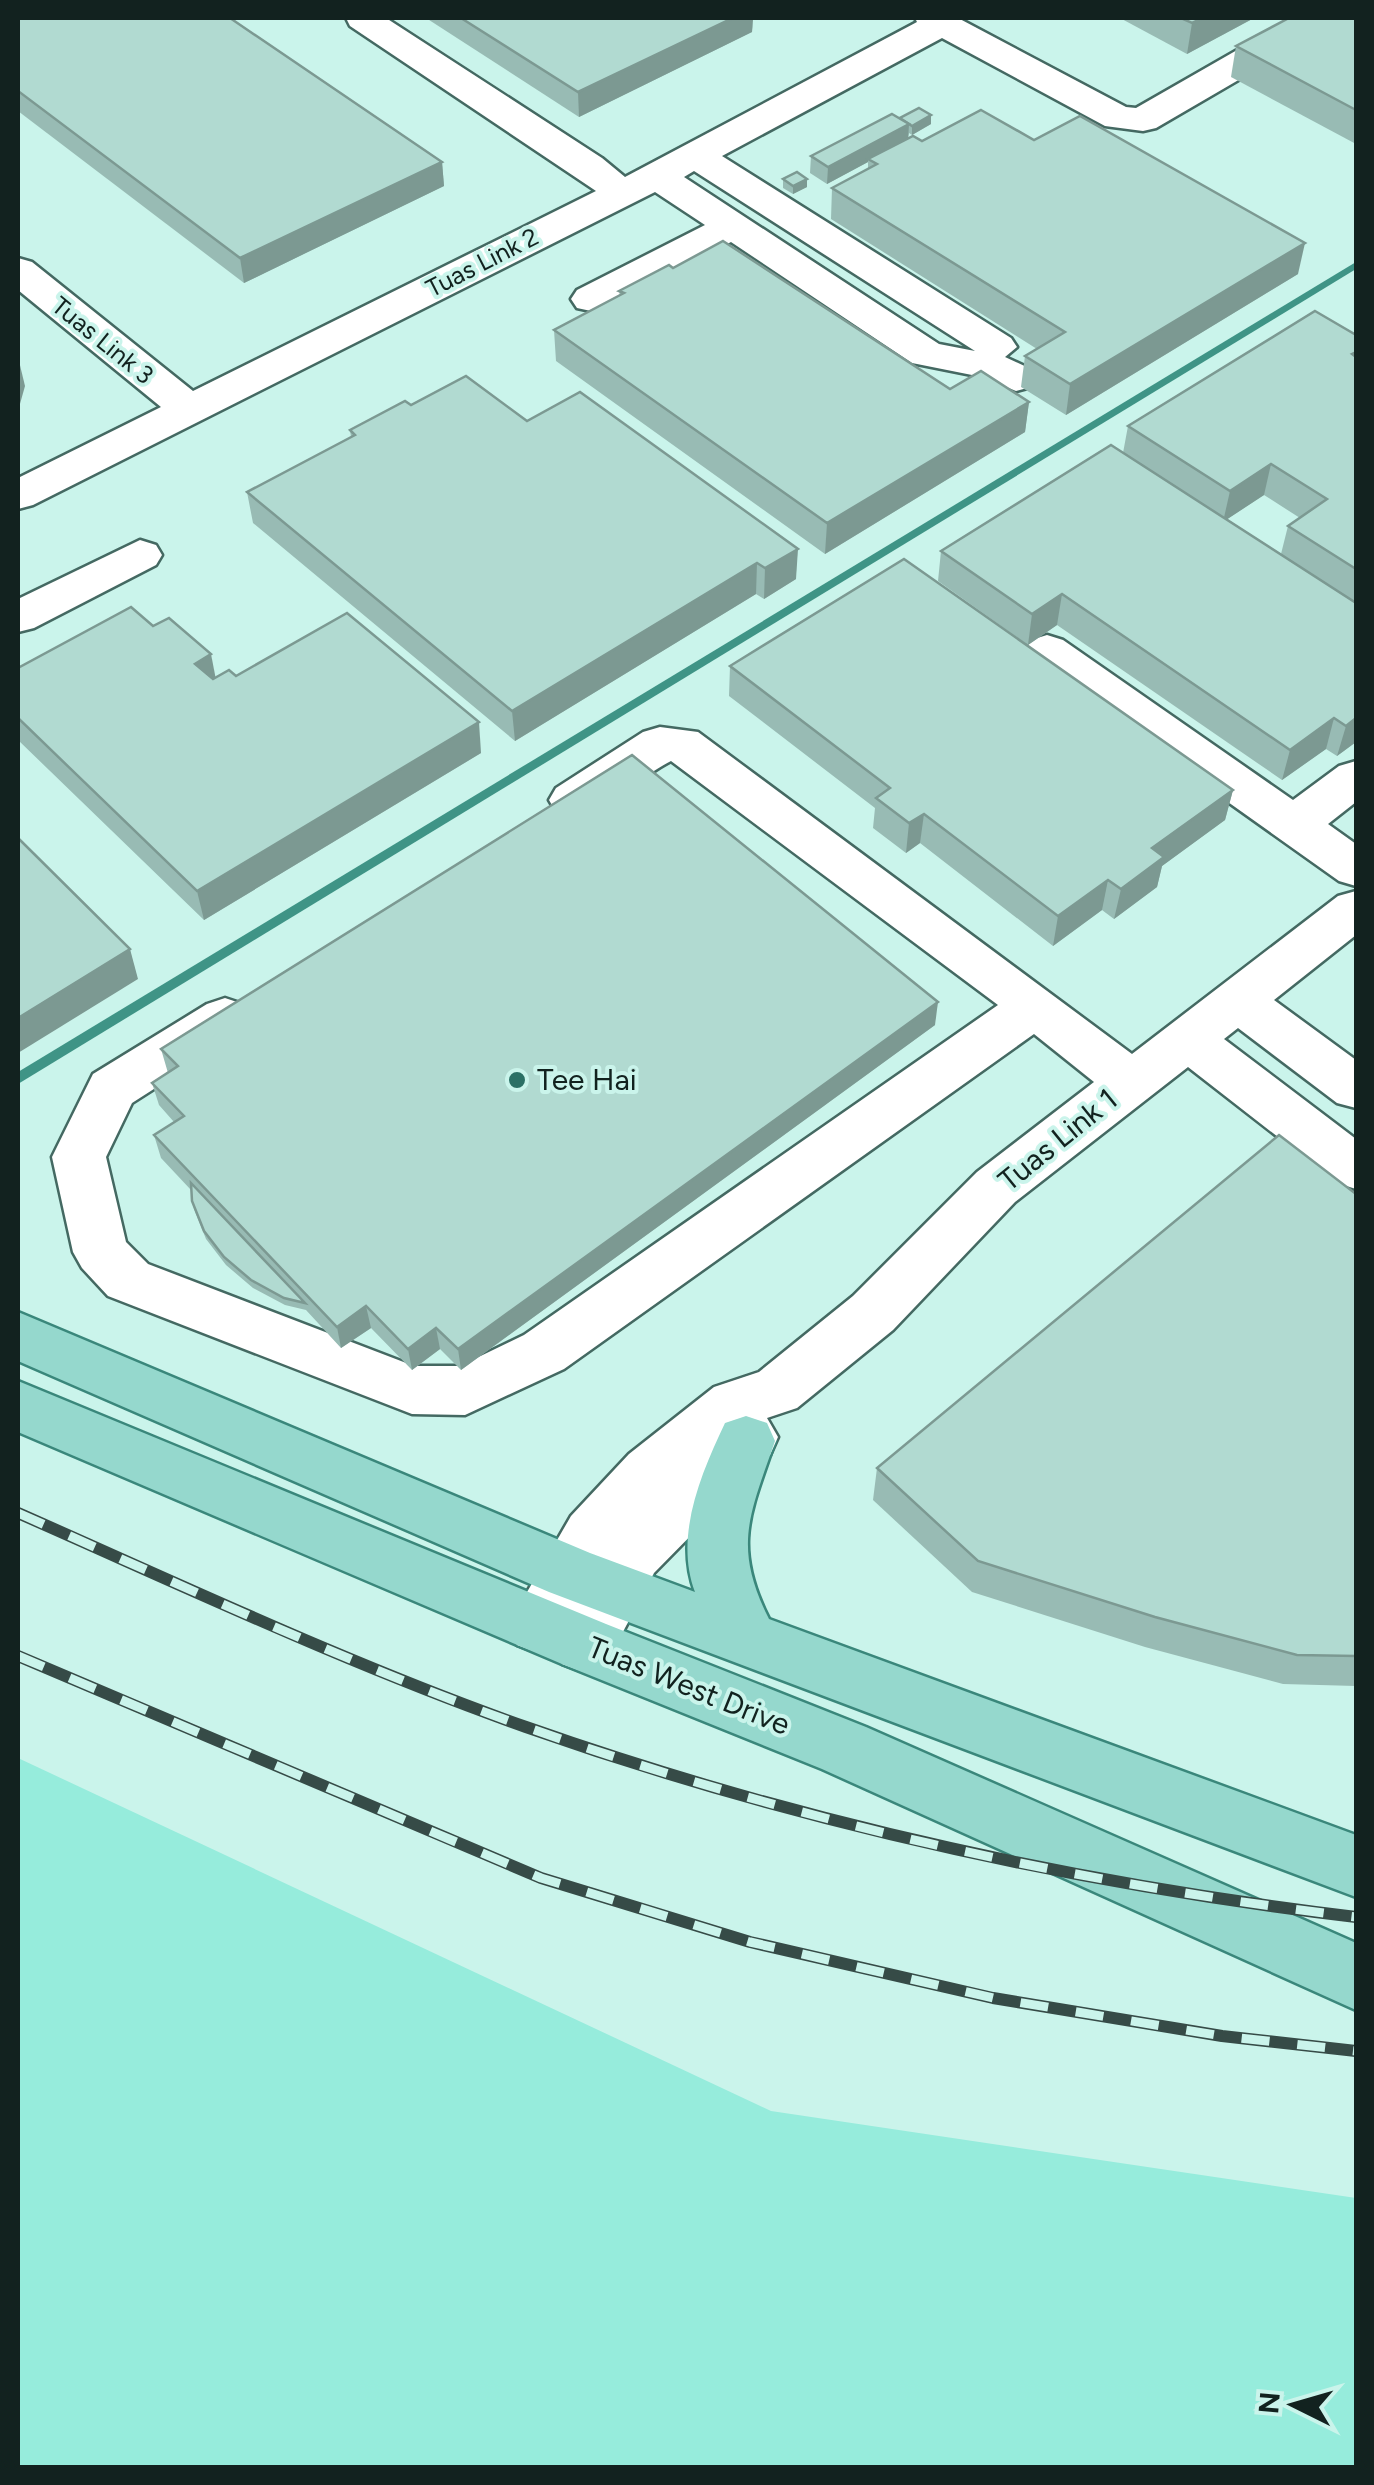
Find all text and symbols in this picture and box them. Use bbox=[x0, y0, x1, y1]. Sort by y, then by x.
street label: Tuas Link 2 bbox=[421, 221, 543, 303]
street label: Tuas Link 3 bbox=[46, 290, 160, 390]
place label: Tee Hai bbox=[537, 1061, 637, 1098]
marker: Tee Hai bbox=[506, 1069, 528, 1091]
street label: Tuas Link 1 bbox=[991, 1080, 1125, 1199]
street label: Tuas West Drive bbox=[583, 1628, 796, 1743]
north arrow bbox=[1244, 2355, 1344, 2455]
text: N bbox=[1251, 2391, 1287, 2415]

